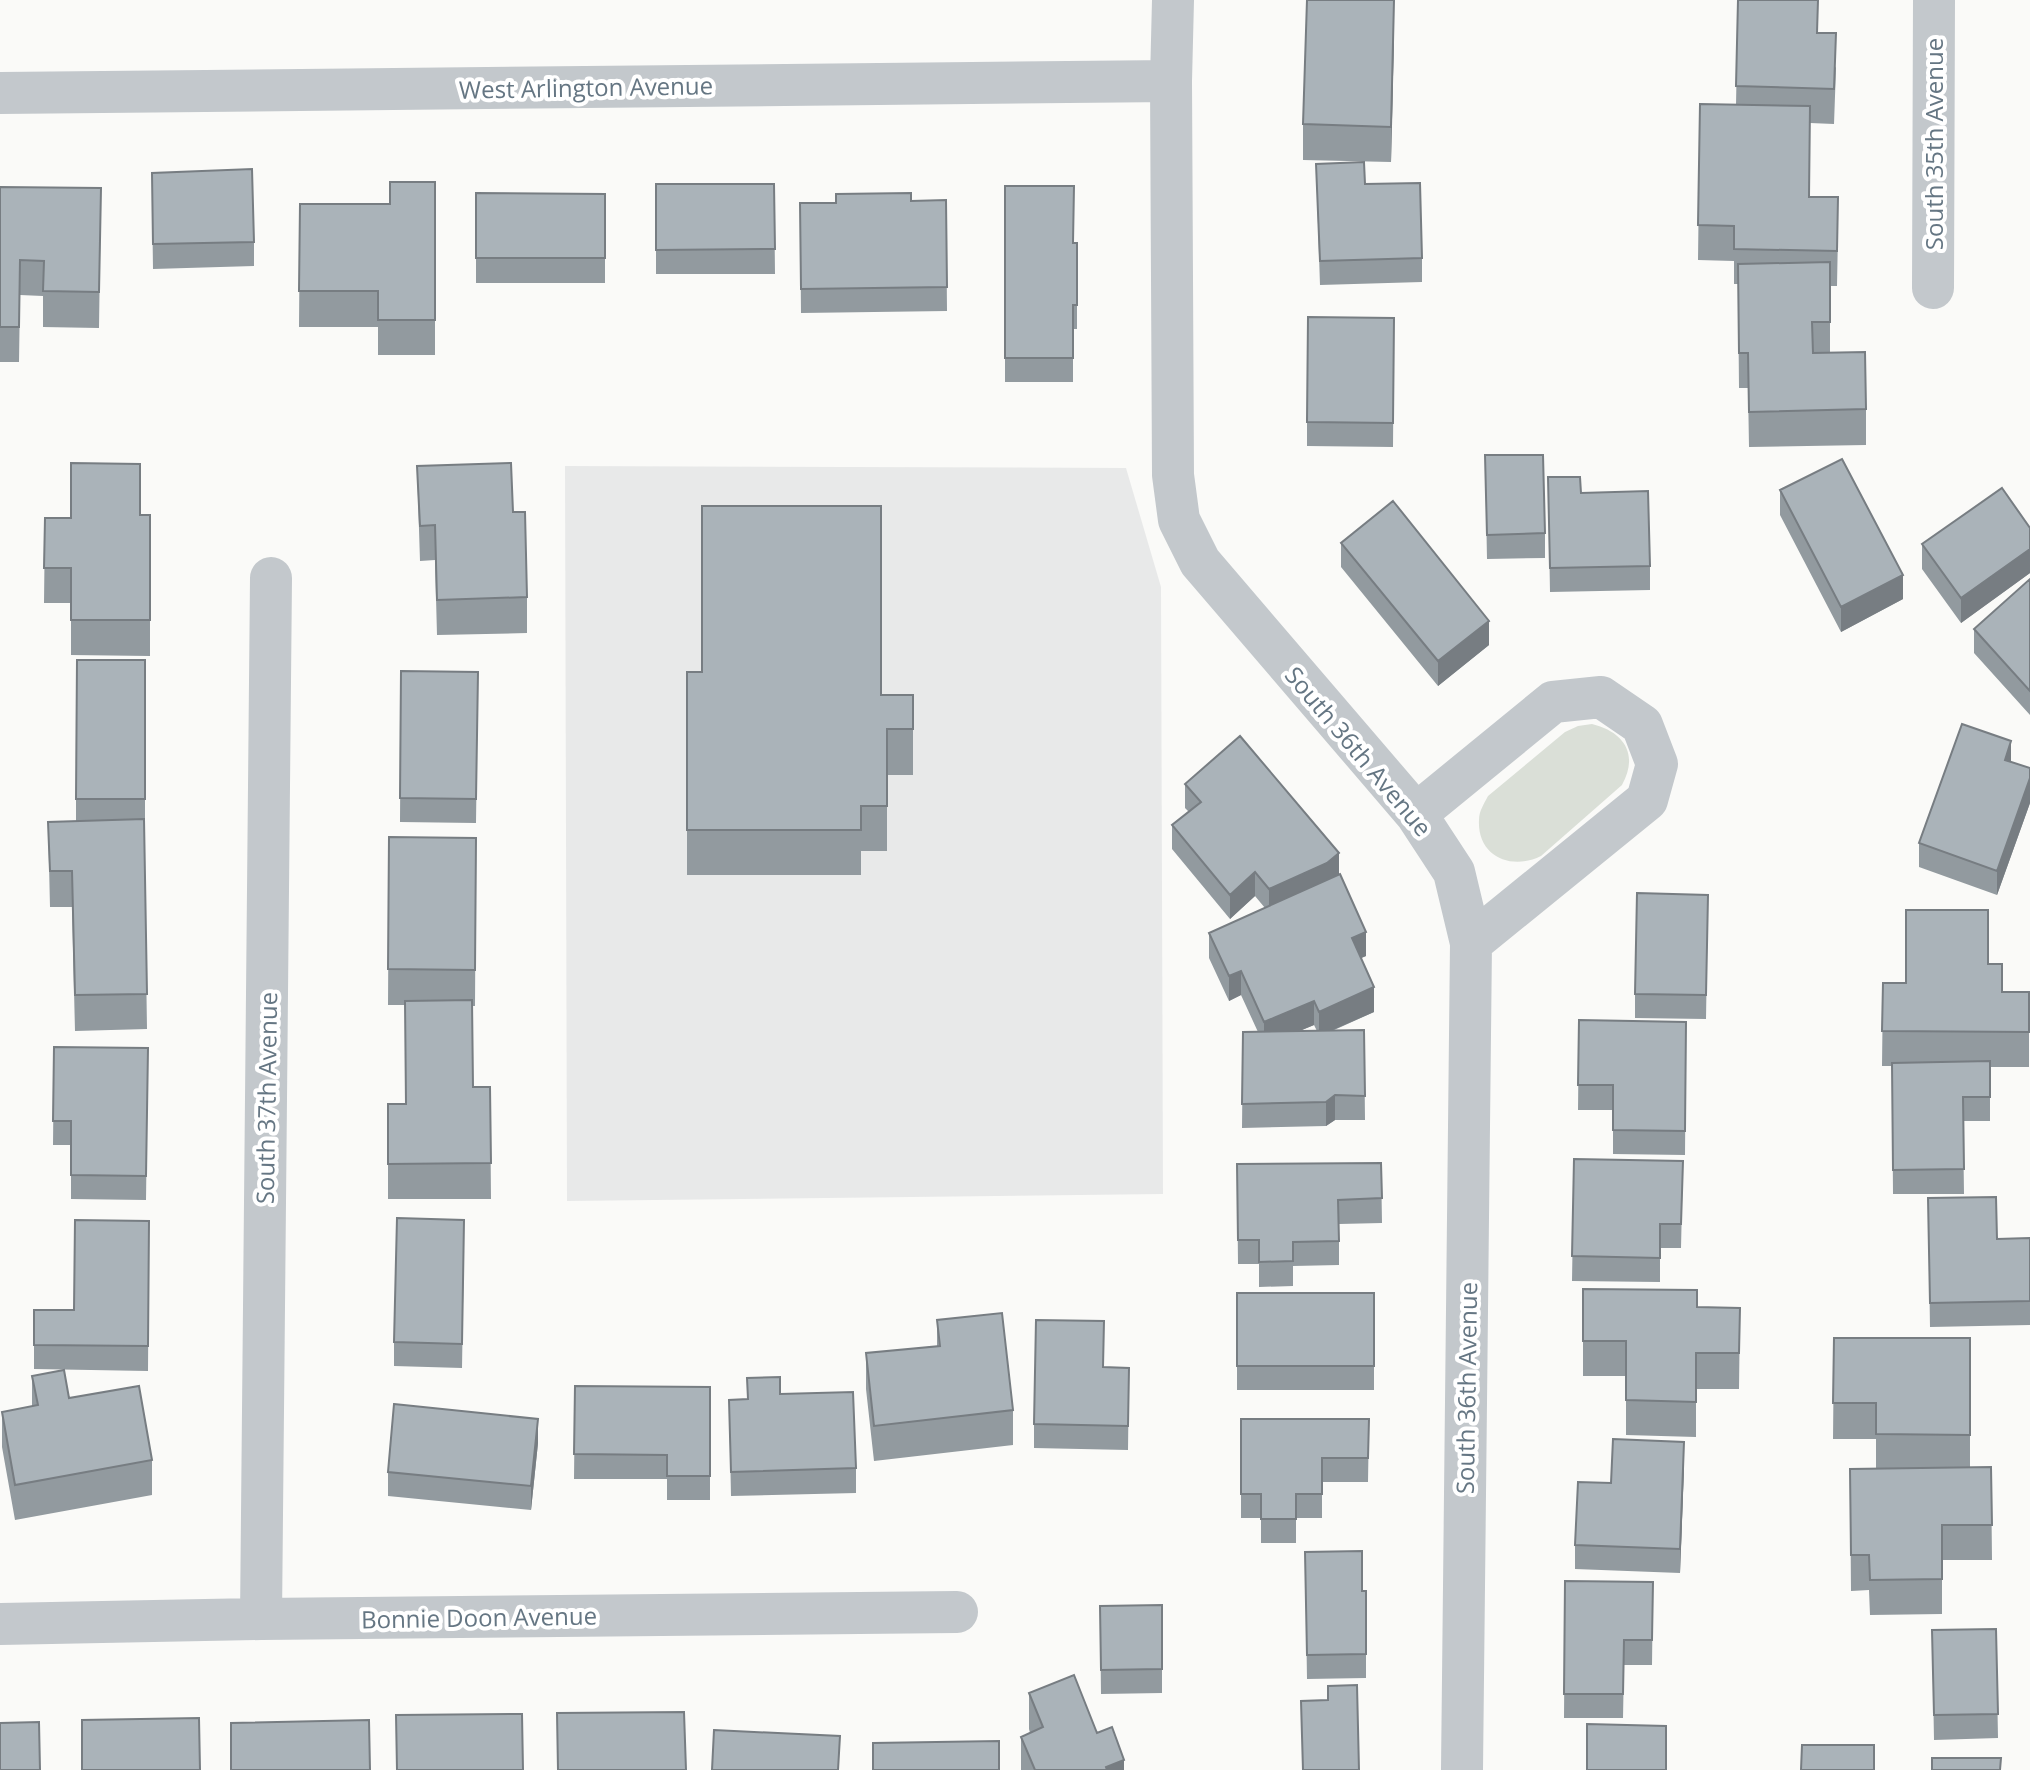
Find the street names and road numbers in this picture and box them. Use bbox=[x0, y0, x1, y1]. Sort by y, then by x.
street label: South 35th Avenue bbox=[1917, 38, 1950, 250]
street label: West Arlington Avenue bbox=[459, 68, 713, 106]
street label: South 36th Avenue bbox=[1278, 659, 1440, 843]
street label: South 37th Avenue bbox=[248, 992, 284, 1204]
street label: South 36th Avenue bbox=[1448, 1282, 1484, 1494]
street label: Bonnie Doon Avenue bbox=[361, 1598, 597, 1636]

